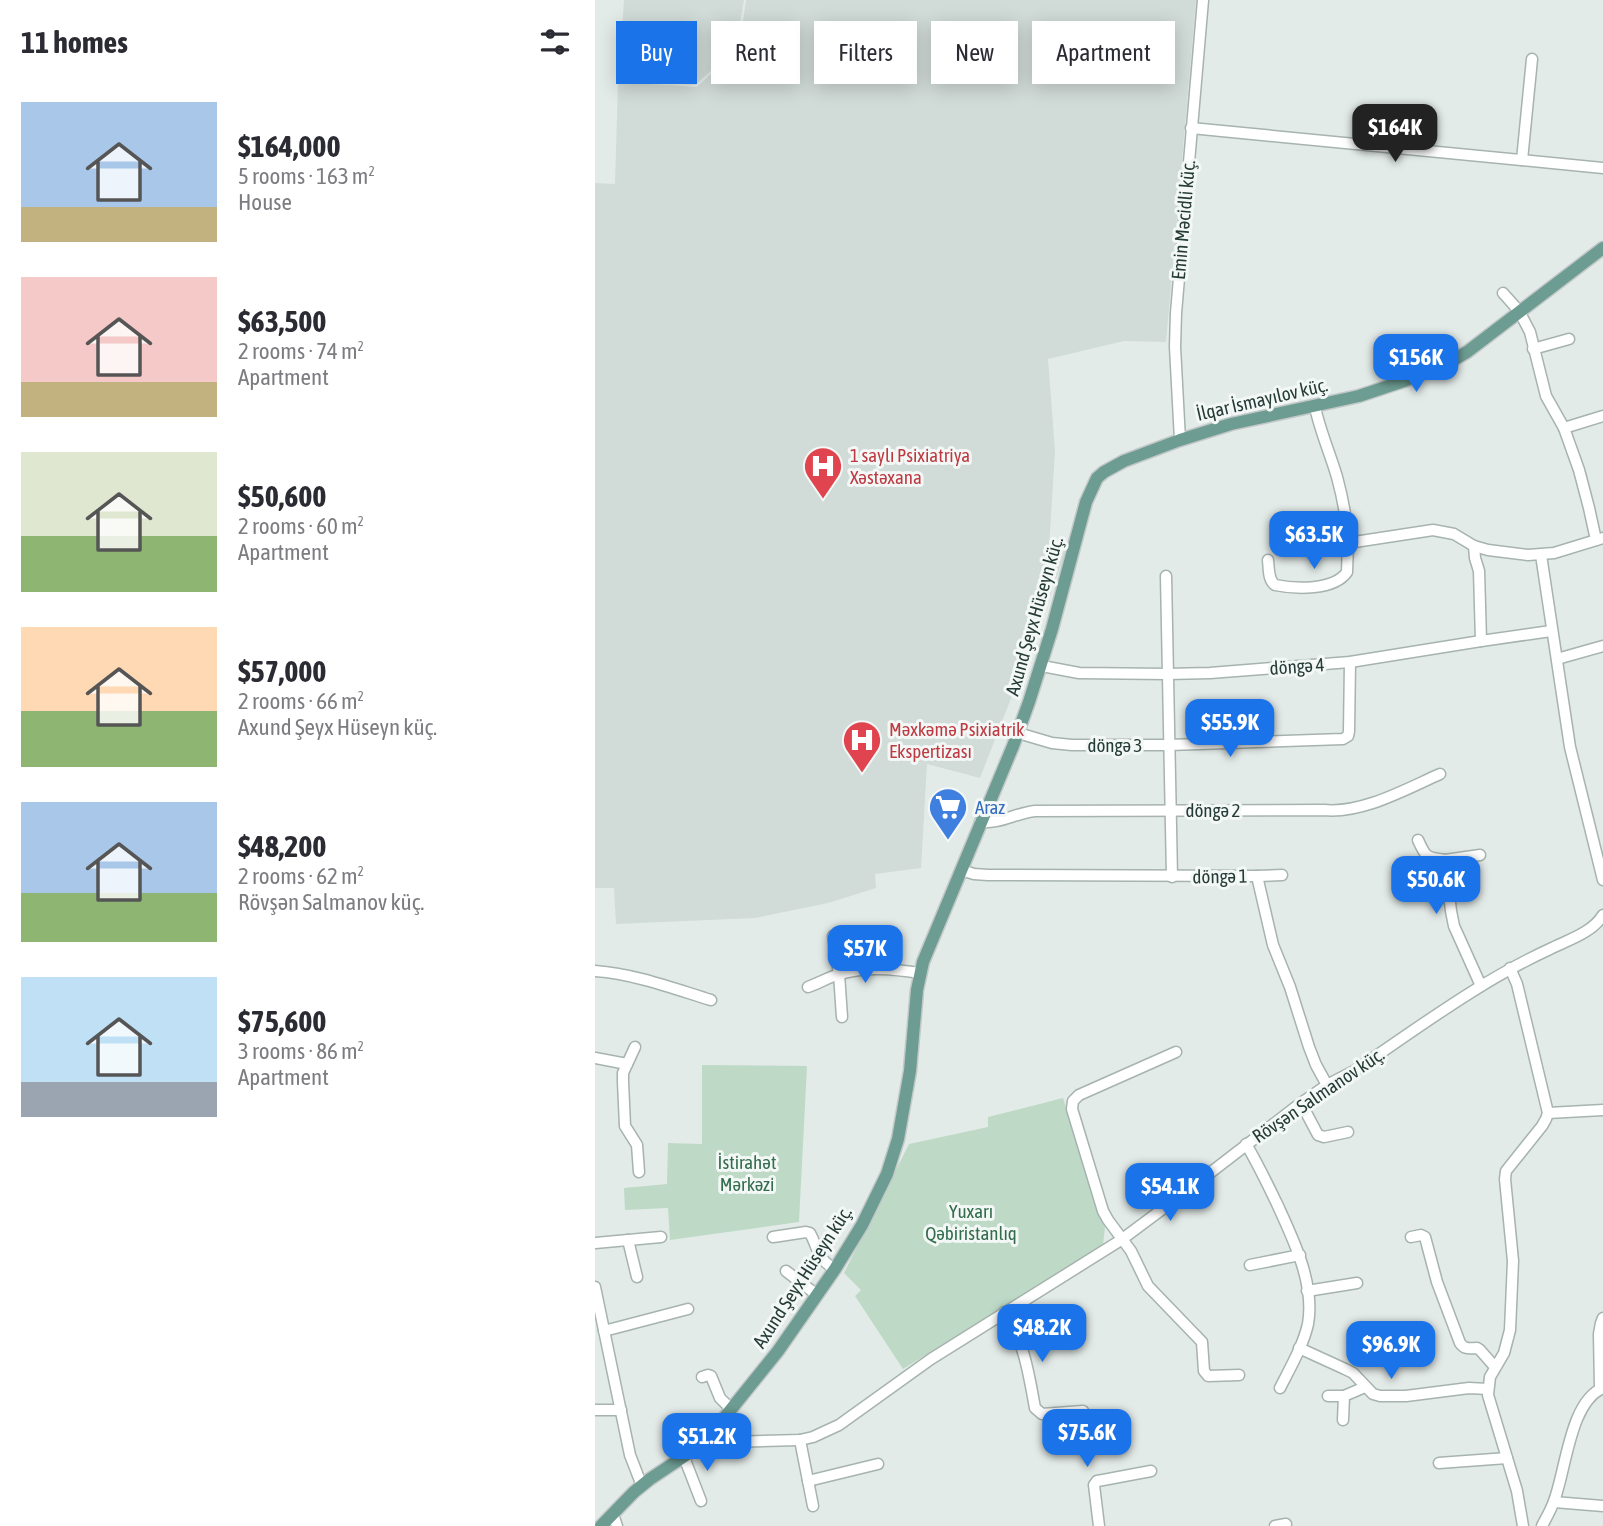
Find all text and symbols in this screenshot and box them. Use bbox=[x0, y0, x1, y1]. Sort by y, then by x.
chip: Buy bbox=[616, 21, 697, 84]
chip: Rent bbox=[711, 21, 800, 84]
chip: Filters bbox=[814, 21, 917, 84]
chip: New bbox=[931, 21, 1018, 84]
chip: Apartment bbox=[1032, 21, 1175, 84]
icon: filters bbox=[536, 23, 574, 61]
text: 11 homes bbox=[21, 25, 128, 59]
pin: $164K bbox=[1346, 104, 1444, 164]
text: $164K bbox=[1368, 114, 1422, 140]
text: $164,000 bbox=[238, 129, 341, 163]
icon: home bbox=[77, 130, 161, 214]
street label: Emin Məcidli küç. bbox=[1167, 159, 1199, 281]
text: 5 rooms · 163 m² bbox=[238, 163, 375, 189]
text: House bbox=[238, 189, 292, 215]
text: $63,500 bbox=[238, 304, 326, 338]
icon: home bbox=[77, 305, 161, 389]
pin: $156K bbox=[1367, 334, 1465, 394]
text: 2 rooms · 74 m² bbox=[238, 338, 364, 364]
text: $156K bbox=[1389, 344, 1443, 370]
text: Apartment bbox=[238, 364, 329, 390]
street label: İlqar İsmayılov küç. bbox=[1194, 373, 1330, 425]
place label: 1 saylı Psixiatriya Xəstəxana bbox=[850, 444, 970, 488]
hospital icon: 1 saylı Psixiatriya Xəstəxana bbox=[802, 445, 844, 500]
text: $50,600 bbox=[238, 479, 326, 513]
icon: home bbox=[77, 480, 161, 564]
pin: $63.5K bbox=[1257, 512, 1371, 571]
text: 2 rooms · 60 m² bbox=[238, 513, 364, 539]
text: $63.5K bbox=[1285, 521, 1343, 547]
street label: Axund Şeyx Hüseyn küç. bbox=[1001, 534, 1067, 698]
text: Apartment bbox=[238, 539, 329, 565]
street label: döngə 4 bbox=[1269, 653, 1325, 679]
text: $57,000 bbox=[238, 654, 326, 688]
icon: home bbox=[77, 655, 161, 739]
text: 2 rooms · 66 m² bbox=[238, 688, 364, 714]
pin: $55.9K bbox=[1173, 700, 1287, 759]
text: $55.9K bbox=[1201, 709, 1259, 735]
text: Axund Şeyx Hüseyn küç. bbox=[238, 714, 437, 740]
place label: Məxkəmə Psixiatrik Ekspertizası bbox=[889, 718, 1025, 762]
hospital icon: Məxkəmə Psixiatrik Ekspertizası bbox=[841, 719, 883, 774]
street label: döngə 3 bbox=[1087, 734, 1143, 756]
supermarket icon: Araz bbox=[927, 786, 969, 841]
place label: Araz bbox=[975, 796, 1005, 818]
street label: döngə 2 bbox=[1185, 799, 1241, 821]
text: $48,200 bbox=[238, 829, 326, 863]
icon: home bbox=[77, 830, 161, 914]
pin: $50.6K bbox=[1379, 856, 1493, 916]
text: 2 rooms · 62 m² bbox=[238, 863, 364, 889]
street label: döngə 1 bbox=[1192, 865, 1248, 887]
text: $50.6K bbox=[1407, 866, 1465, 892]
text: Rövşən Salmanov küç. bbox=[238, 889, 424, 915]
pin: $57K bbox=[824, 926, 906, 985]
text: $57K bbox=[844, 935, 886, 961]
text: $75,600 bbox=[238, 1004, 326, 1038]
icon: home bbox=[77, 1005, 161, 1089]
text: 3 rooms · 86 m² bbox=[238, 1038, 364, 1064]
street label: Rövşən Salmanov küç. bbox=[1248, 1043, 1388, 1147]
text: Apartment bbox=[238, 1064, 329, 1090]
park label: İstirahət Mərkəzi bbox=[718, 1151, 776, 1195]
pin: $54.1K bbox=[1113, 1164, 1227, 1223]
text: $54.1K bbox=[1141, 1173, 1199, 1199]
park label: Yuxarı Qəbiristanlıq bbox=[925, 1200, 1017, 1244]
street label: Axund Şeyx Hüseyn küç. bbox=[748, 1202, 856, 1352]
pin: $48.2K bbox=[985, 1304, 1099, 1364]
text: $48.2K bbox=[1013, 1314, 1071, 1340]
pin: $96.9K bbox=[1334, 1322, 1448, 1381]
text: $96.9K bbox=[1362, 1331, 1420, 1357]
pin: $75.6K bbox=[1030, 1410, 1144, 1469]
pin: $51.2K bbox=[650, 1414, 764, 1473]
text: $75.6K bbox=[1058, 1419, 1116, 1445]
text: $51.2K bbox=[678, 1423, 736, 1449]

